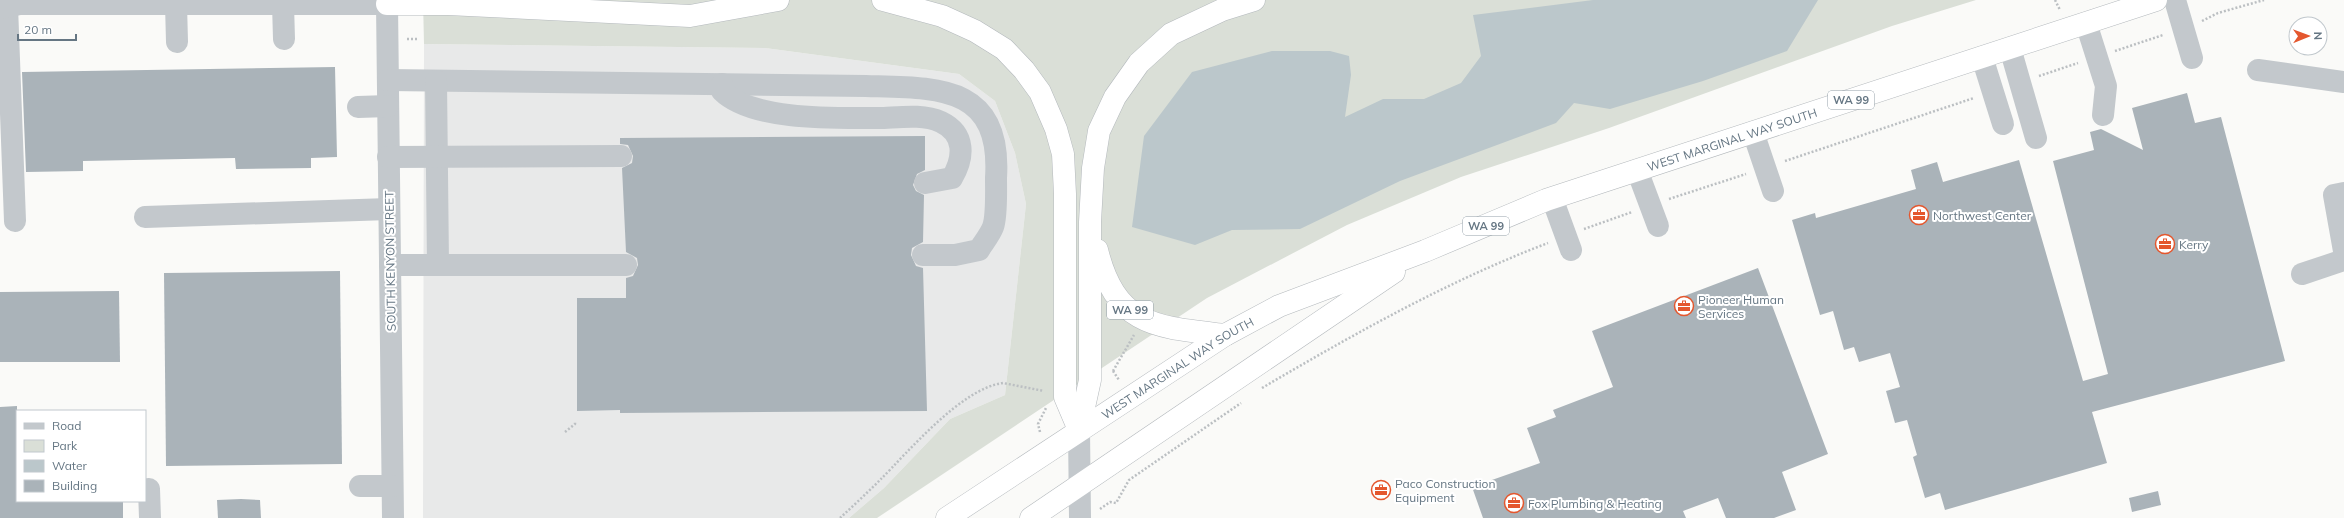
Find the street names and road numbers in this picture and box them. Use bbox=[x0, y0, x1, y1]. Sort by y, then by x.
road number: WA 99 bbox=[1828, 91, 1874, 109]
street label: WEST MARGINAL WAY SOUTH bbox=[1645, 104, 1819, 174]
street label: SOUTH KENYON STREET bbox=[381, 190, 399, 332]
road number: WA 99 bbox=[1463, 217, 1509, 235]
road number: WA 99 bbox=[1107, 301, 1153, 319]
street label: WEST MARGINAL WAY SOUTH bbox=[1098, 314, 1256, 422]

